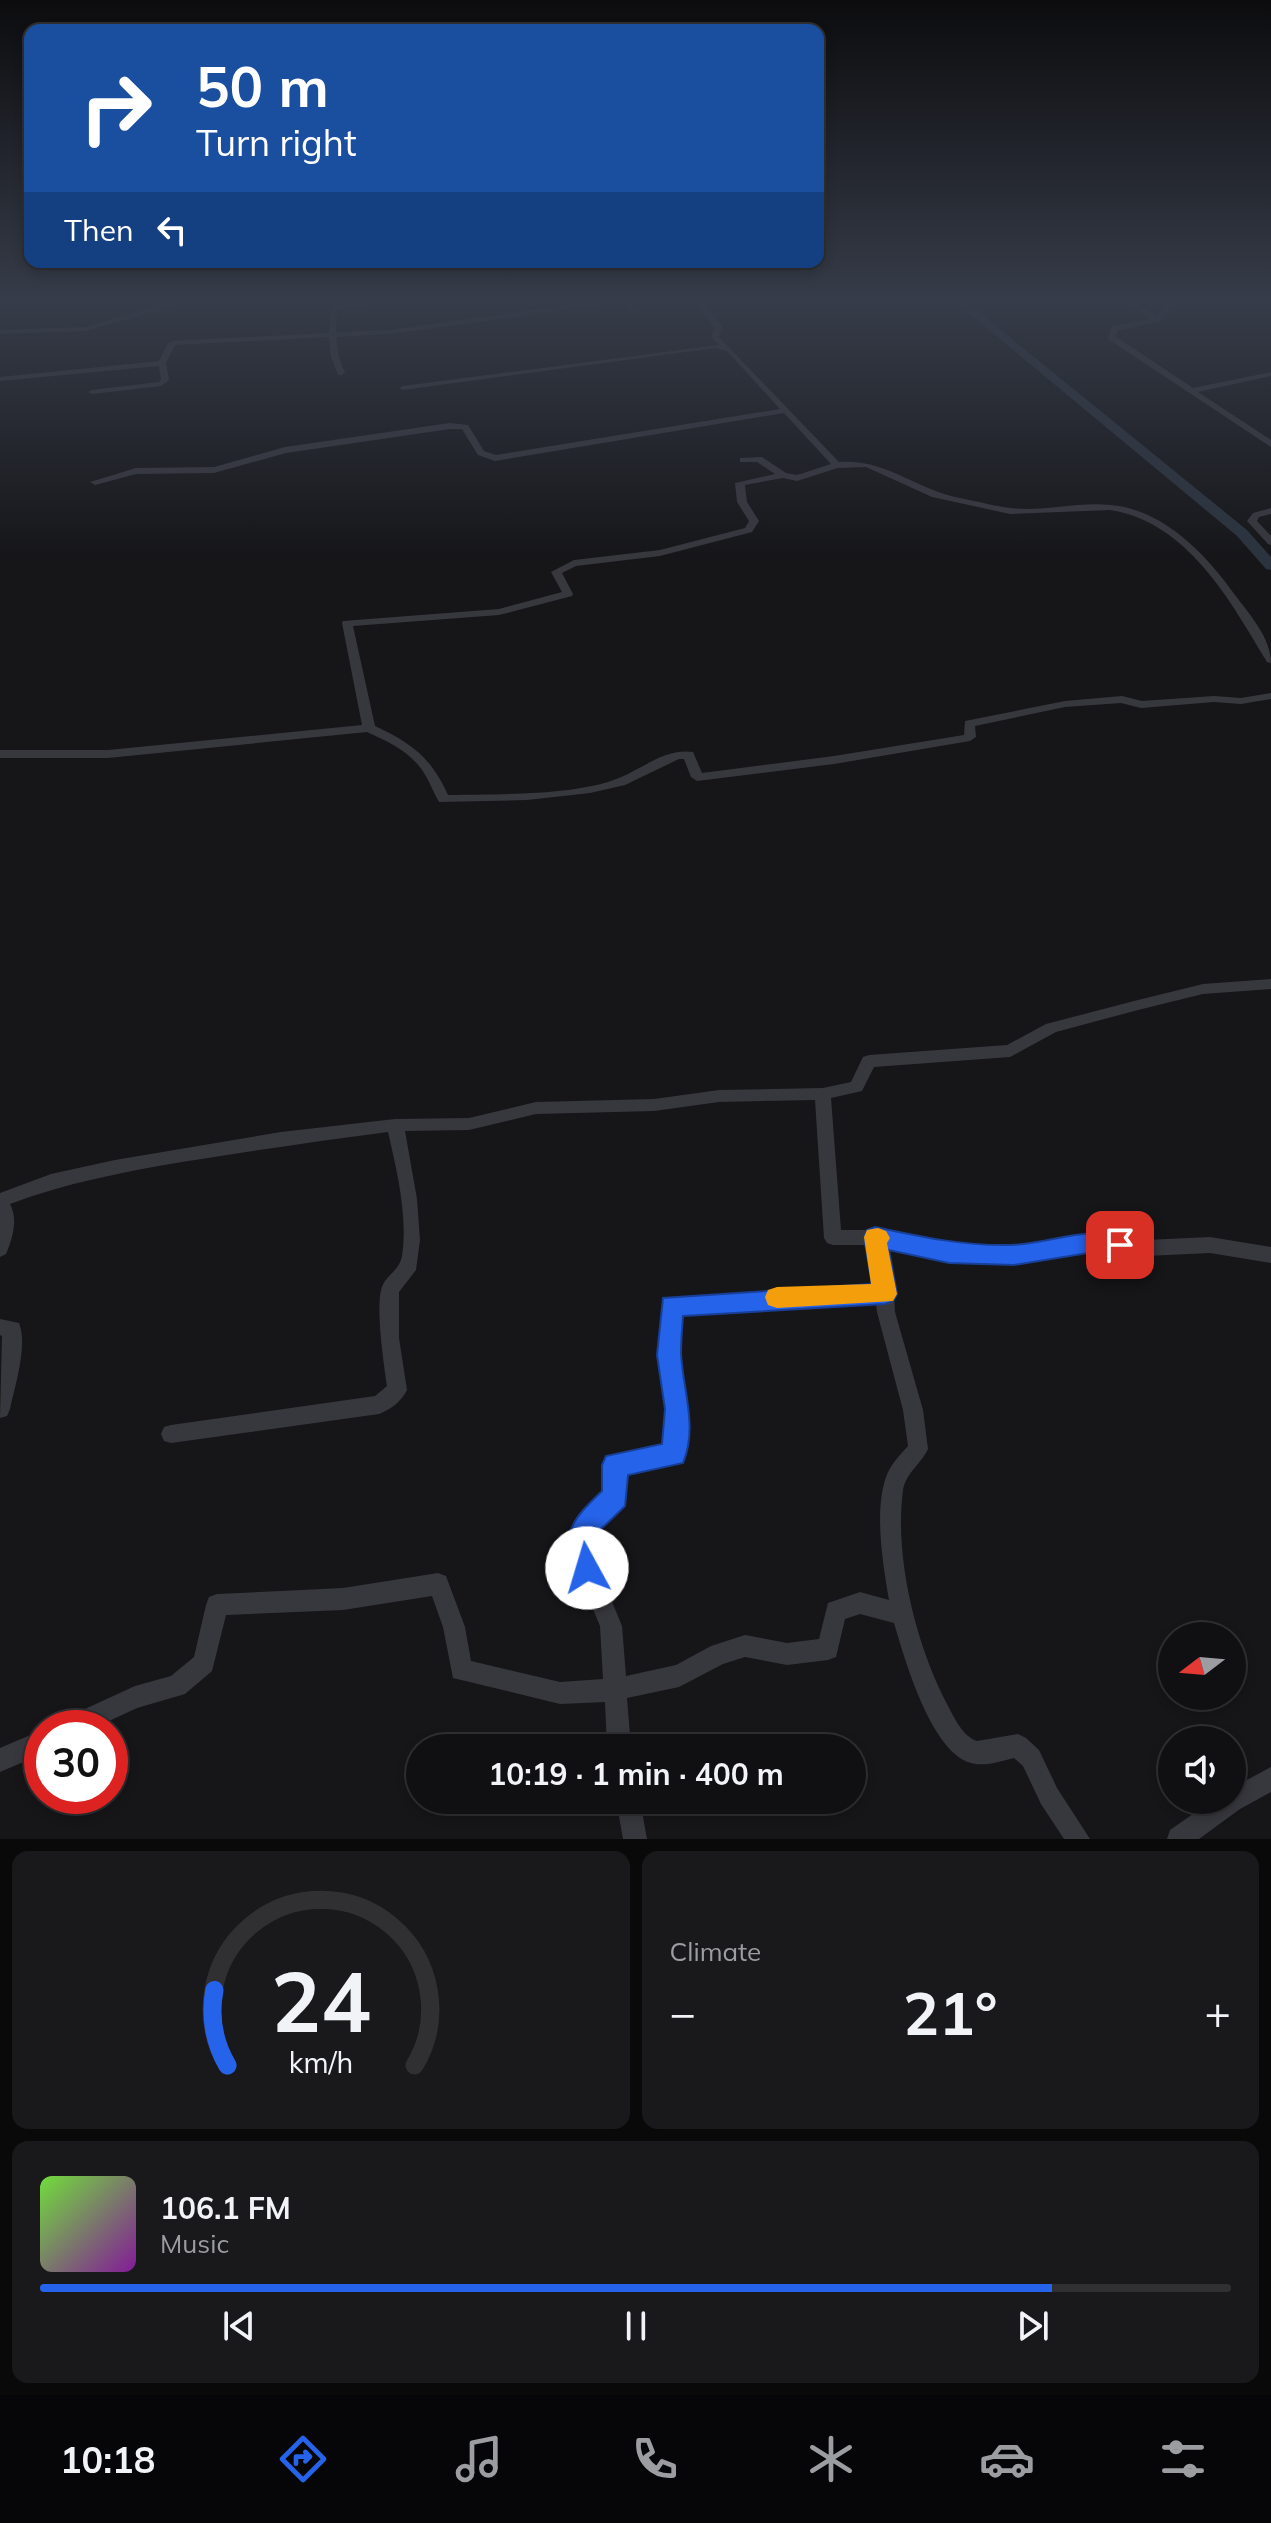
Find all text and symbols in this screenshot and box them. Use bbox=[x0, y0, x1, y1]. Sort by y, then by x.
text: 50 m bbox=[196, 51, 329, 121]
icon: right bbox=[64, 56, 168, 160]
text: Turn right bbox=[196, 120, 357, 165]
icon: left bbox=[150, 208, 194, 252]
text: Then bbox=[64, 211, 134, 249]
pin bbox=[1086, 1211, 1154, 1279]
icon: arrive bbox=[1098, 1223, 1142, 1267]
position arrow bbox=[545, 1526, 629, 1610]
north arrow bbox=[1158, 1622, 1246, 1710]
map controls bbox=[1158, 1622, 1246, 1814]
speed limit sign: 30 bbox=[24, 1710, 128, 1814]
button: sound bbox=[1158, 1726, 1246, 1814]
text: 10:19 · 1 min · 400 m bbox=[488, 1755, 784, 1793]
text: Climate bbox=[670, 1935, 761, 1968]
text: 24 bbox=[271, 1948, 371, 2053]
text: 21° bbox=[903, 1975, 998, 2050]
text: − bbox=[670, 1985, 696, 2040]
text: + bbox=[1205, 1985, 1231, 2040]
text: km/h bbox=[288, 2044, 353, 2080]
text: 106.1 FM bbox=[160, 2189, 291, 2227]
text: Music bbox=[160, 2227, 229, 2260]
icon: previous bbox=[217, 2304, 261, 2348]
icon: pause bbox=[614, 2304, 658, 2348]
icon: next bbox=[1011, 2304, 1055, 2348]
icon: directions bbox=[275, 2431, 331, 2487]
icon: music bbox=[451, 2431, 507, 2487]
icon: phone bbox=[627, 2431, 683, 2487]
icon: climate bbox=[803, 2431, 859, 2487]
icon: car bbox=[979, 2431, 1035, 2487]
icon: filters bbox=[1155, 2431, 1211, 2487]
text: 10:18 bbox=[60, 2437, 155, 2482]

